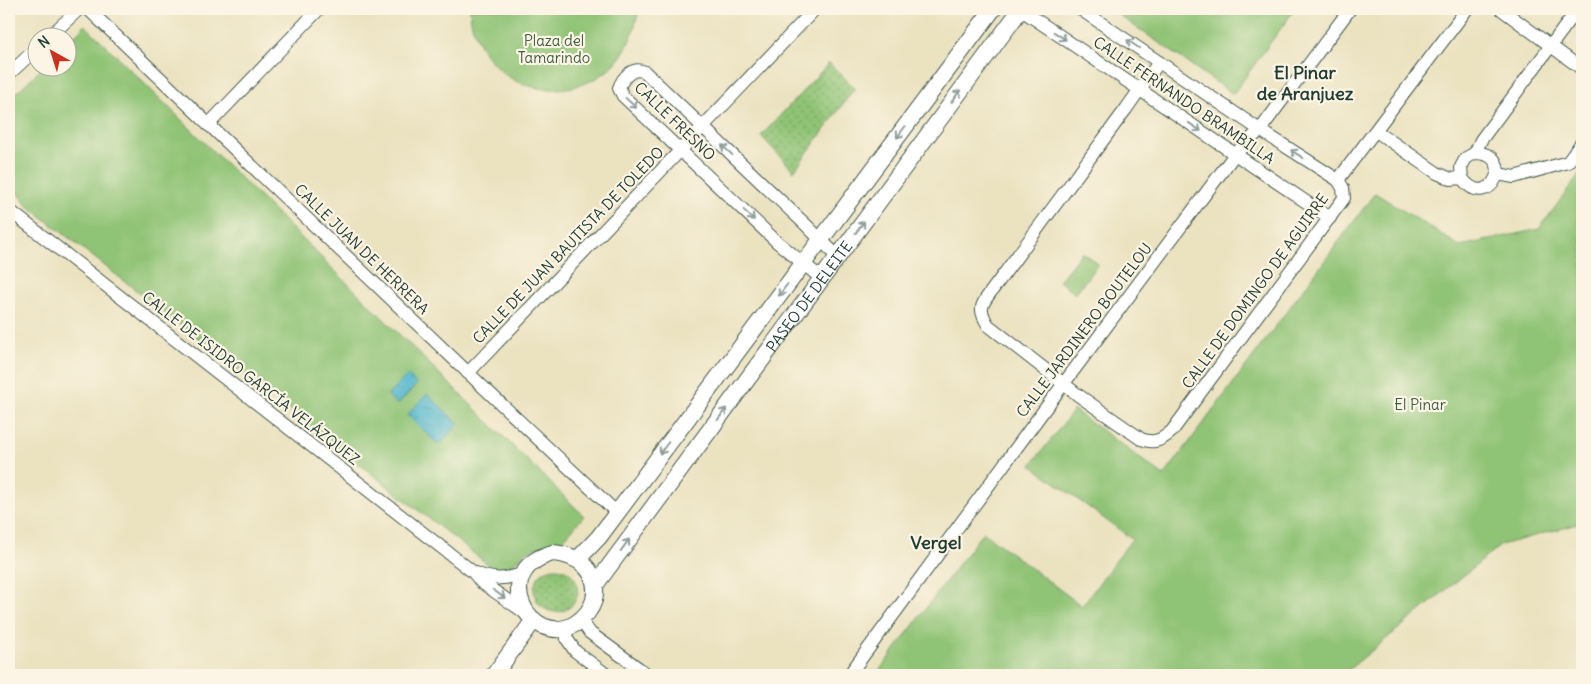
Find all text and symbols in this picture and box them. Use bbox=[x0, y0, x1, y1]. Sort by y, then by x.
north arrow bbox=[28, 28, 78, 78]
park label: Plaza del Tamarindo bbox=[518, 31, 590, 67]
one-way arrow bbox=[1053, 31, 1067, 41]
text: N bbox=[34, 32, 53, 52]
street label: CALLE FERNANDO BRAMBILLA bbox=[1090, 32, 1279, 168]
one-way arrow bbox=[1126, 39, 1140, 49]
district label: El Pinar de Aranjuez bbox=[1257, 61, 1354, 105]
street label: CALLE FRESNO bbox=[631, 78, 719, 164]
one-way arrow bbox=[951, 89, 961, 103]
one-way arrow bbox=[624, 97, 637, 109]
one-way arrow bbox=[1187, 122, 1201, 132]
one-way arrow bbox=[896, 125, 906, 139]
street label: CALLE DE JUAN BAUTISTA DE TOLEDO bbox=[468, 142, 668, 348]
one-way arrow bbox=[721, 144, 734, 156]
one-way arrow bbox=[1290, 149, 1304, 159]
street label: CALLE JUAN DE HERRERA bbox=[291, 180, 433, 318]
street label: CALLE DE DOMINGO DE AGUIRRE bbox=[1178, 190, 1332, 392]
one-way arrow bbox=[742, 209, 755, 221]
one-way arrow bbox=[854, 221, 865, 234]
street label: PASEO DE DELEITE bbox=[762, 237, 856, 355]
street label: CALLE JARDINERO BOUTELOU bbox=[1012, 239, 1156, 421]
one-way arrow bbox=[777, 283, 788, 296]
street label: CALLE DE ISIDRO GARCÍA VELÁZQUEZ bbox=[139, 287, 364, 469]
park label: El Pinar bbox=[1394, 395, 1446, 414]
one-way arrow bbox=[717, 407, 727, 421]
one-way arrow bbox=[659, 441, 669, 455]
district label: Vergel bbox=[910, 531, 962, 554]
one-way arrow bbox=[620, 538, 630, 552]
one-way arrow bbox=[491, 589, 505, 599]

